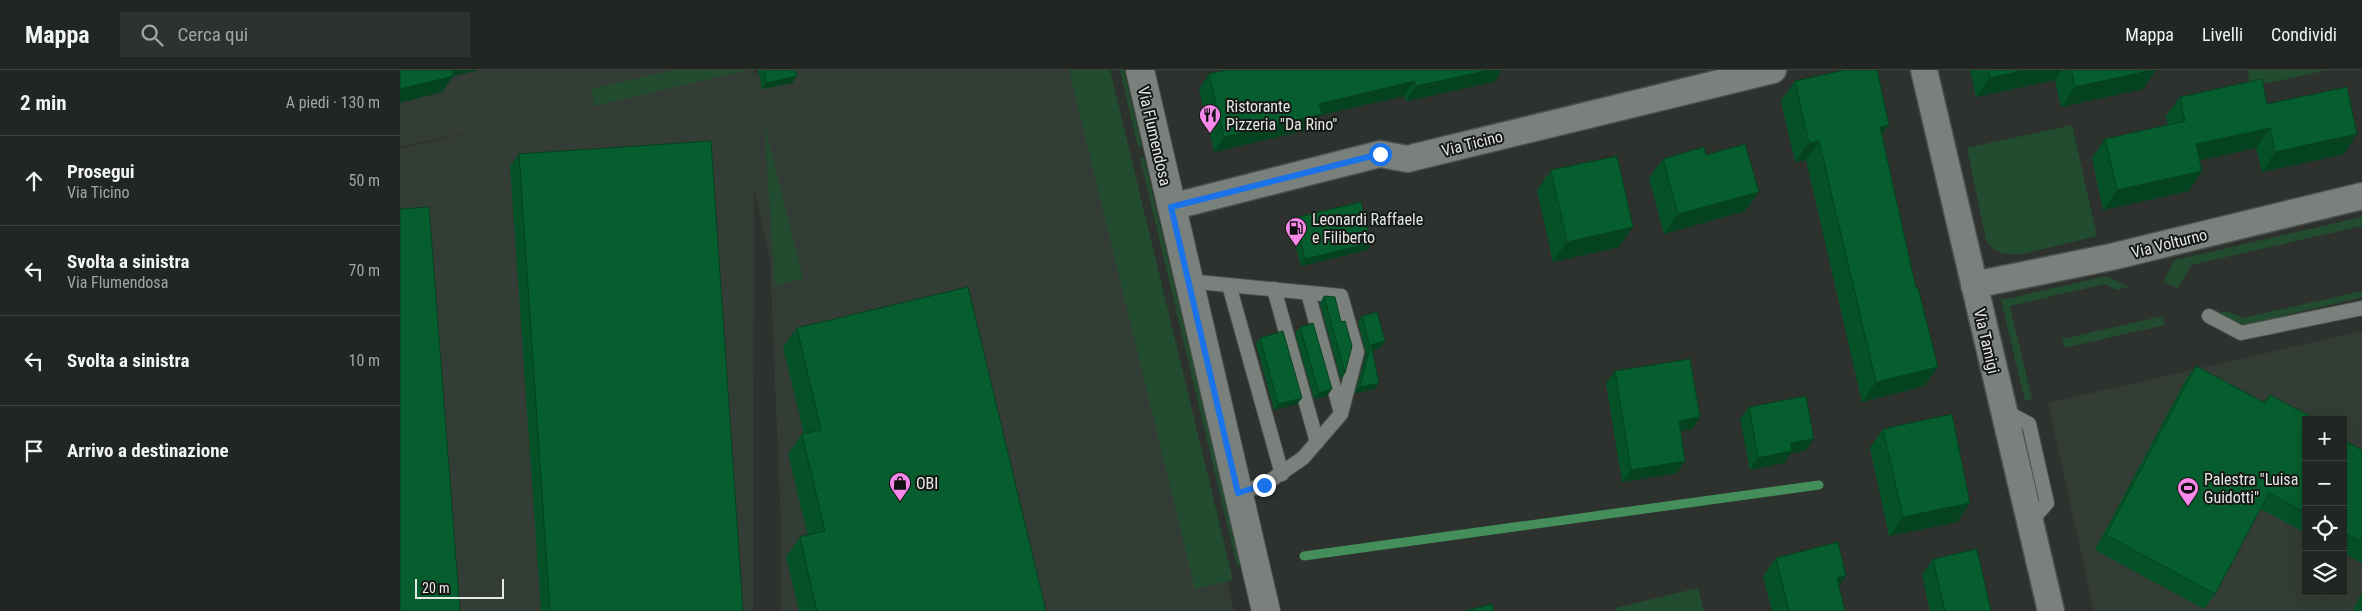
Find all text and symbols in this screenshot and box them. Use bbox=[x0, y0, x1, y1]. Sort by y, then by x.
search box bbox=[120, 12, 470, 57]
text: Mappa bbox=[25, 21, 90, 49]
icon: search bbox=[138, 21, 166, 49]
text: Cerca qui bbox=[178, 23, 248, 46]
text: Mappa bbox=[2125, 24, 2174, 45]
text: Livelli bbox=[2202, 24, 2243, 45]
text: Condividi bbox=[2271, 24, 2337, 45]
street label: Via Flumendosa bbox=[1134, 85, 1175, 188]
text: 2 min bbox=[20, 91, 67, 115]
text: A piedi · 130 m bbox=[286, 93, 380, 112]
place label: Ristorante Pizzeria "Da Rino" bbox=[1226, 97, 1337, 134]
restaurant icon: Ristorante Pizzeria "Da Rino" bbox=[1198, 103, 1222, 134]
street label: Via Ticino bbox=[1439, 127, 1505, 160]
route start bbox=[1369, 143, 1392, 166]
text: Prosegui bbox=[67, 160, 135, 183]
icon: ahead bbox=[20, 167, 48, 195]
text: 50 m bbox=[348, 171, 380, 190]
text: Via Ticino bbox=[67, 183, 130, 202]
place label: Leonardi Raffaele e Filiberto bbox=[1312, 210, 1423, 247]
fuel station icon: Leonardi Raffaele e Filiberto bbox=[1284, 216, 1308, 247]
street label: Via Volturno bbox=[2129, 225, 2209, 262]
text: Svolta a sinistra bbox=[67, 250, 189, 273]
icon: left bbox=[20, 257, 48, 285]
text: 70 m bbox=[348, 261, 380, 280]
text: Via Flumendosa bbox=[67, 273, 168, 292]
street label: Via Tamigi bbox=[1970, 307, 2003, 375]
icon: left bbox=[20, 347, 48, 375]
text: Svolta a sinistra bbox=[67, 349, 189, 372]
text: 10 m bbox=[348, 351, 380, 370]
map controls bbox=[2302, 416, 2347, 596]
button: + bbox=[2302, 416, 2347, 461]
icon: arrive bbox=[20, 437, 48, 465]
text: Arrivo a destinazione bbox=[67, 439, 229, 462]
button: − bbox=[2302, 461, 2347, 506]
place label: Palestra "Luisa Guidotti" bbox=[2204, 470, 2298, 507]
shop icon: OBI bbox=[888, 471, 912, 502]
place label: OBI bbox=[916, 474, 938, 493]
route end bbox=[1253, 474, 1276, 497]
sports icon: Palestra "Luisa Guidotti" bbox=[2176, 476, 2200, 507]
button: locate bbox=[2302, 506, 2347, 551]
button: layers bbox=[2302, 551, 2347, 596]
scale bar bbox=[415, 576, 504, 599]
text: 20 m bbox=[422, 580, 450, 596]

